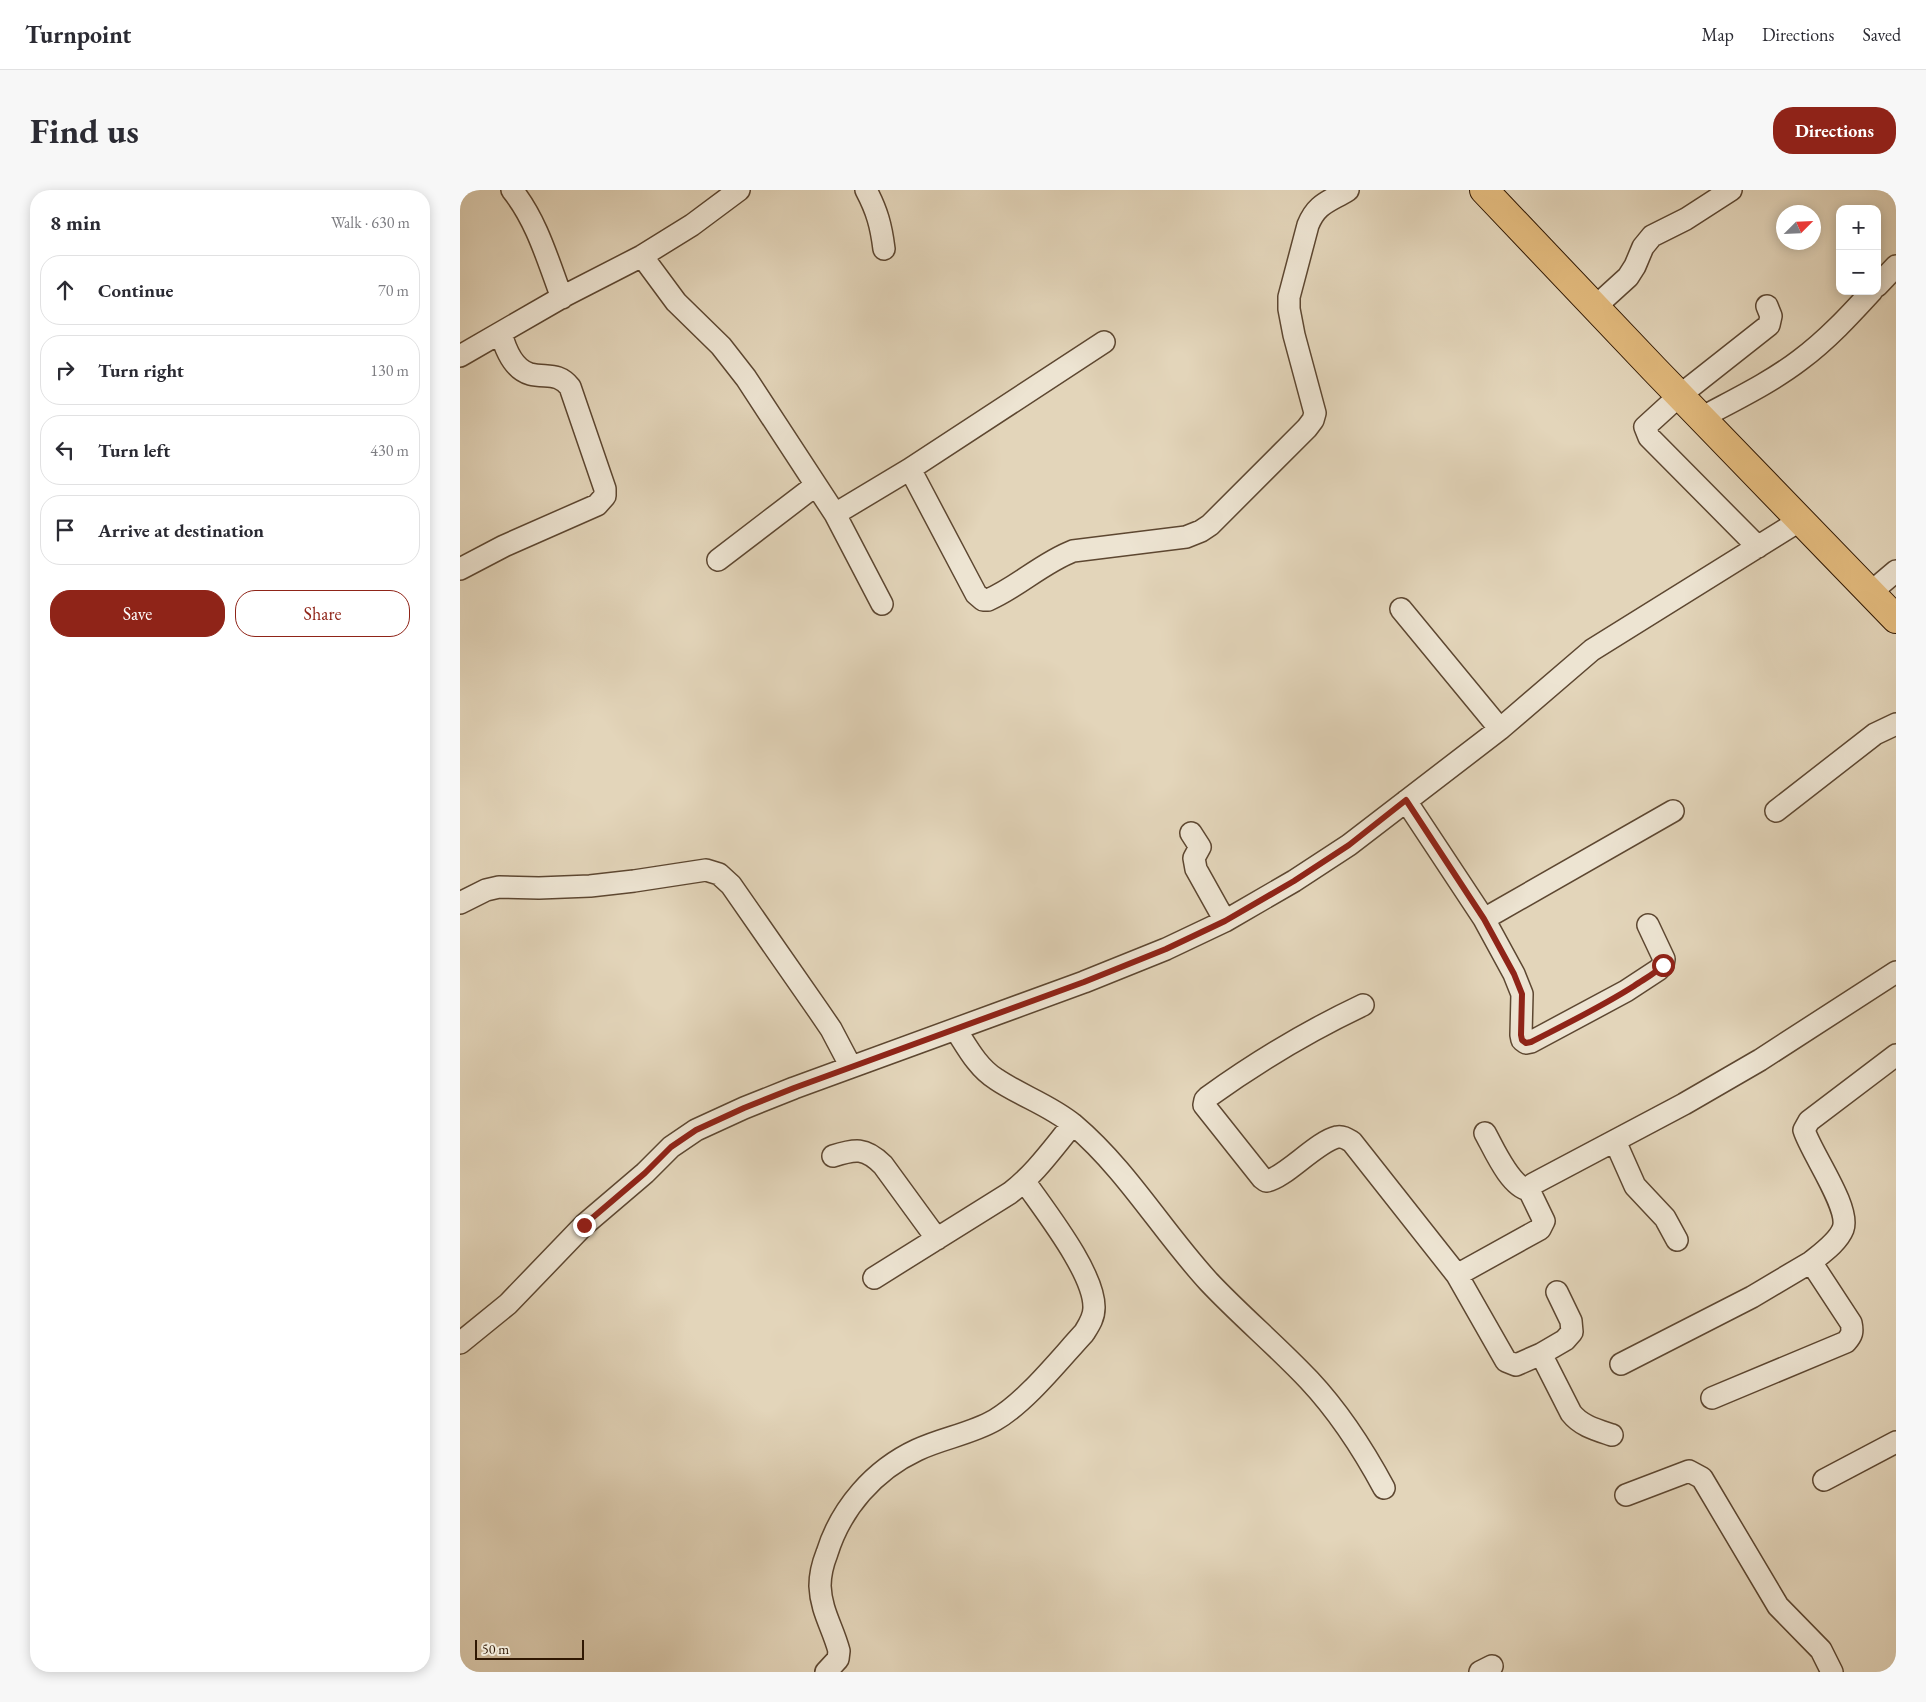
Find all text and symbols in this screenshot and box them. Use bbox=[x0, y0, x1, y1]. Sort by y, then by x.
text: Turnpoint bbox=[25, 19, 131, 50]
text: Map bbox=[1702, 23, 1734, 46]
text: Directions bbox=[1762, 23, 1834, 46]
text: Saved bbox=[1862, 23, 1901, 46]
button: Directions bbox=[1773, 107, 1896, 154]
text: Find us bbox=[30, 108, 139, 153]
north arrow bbox=[1776, 205, 1821, 250]
map controls bbox=[1836, 205, 1881, 295]
button: + bbox=[1836, 205, 1881, 250]
text: 8 min bbox=[50, 209, 101, 236]
text: Walk · 630 m bbox=[331, 212, 410, 233]
button: − bbox=[1836, 250, 1881, 295]
icon: ahead bbox=[51, 276, 79, 304]
text: Continue bbox=[98, 278, 173, 303]
text: 70 m bbox=[378, 280, 409, 301]
icon: right bbox=[51, 356, 79, 384]
text: Turn right bbox=[98, 358, 184, 383]
text: 130 m bbox=[370, 360, 409, 381]
icon: left bbox=[51, 436, 79, 464]
text: Turn left bbox=[98, 438, 170, 463]
text: 430 m bbox=[370, 440, 409, 461]
icon: arrive bbox=[51, 516, 79, 544]
text: Arrive at destination bbox=[98, 518, 264, 543]
button: Save bbox=[50, 590, 225, 637]
button: Share bbox=[235, 590, 410, 637]
route start bbox=[1652, 954, 1675, 977]
route end bbox=[573, 1214, 596, 1237]
scale bar bbox=[475, 1637, 584, 1660]
text: 50 m bbox=[482, 1640, 509, 1658]

